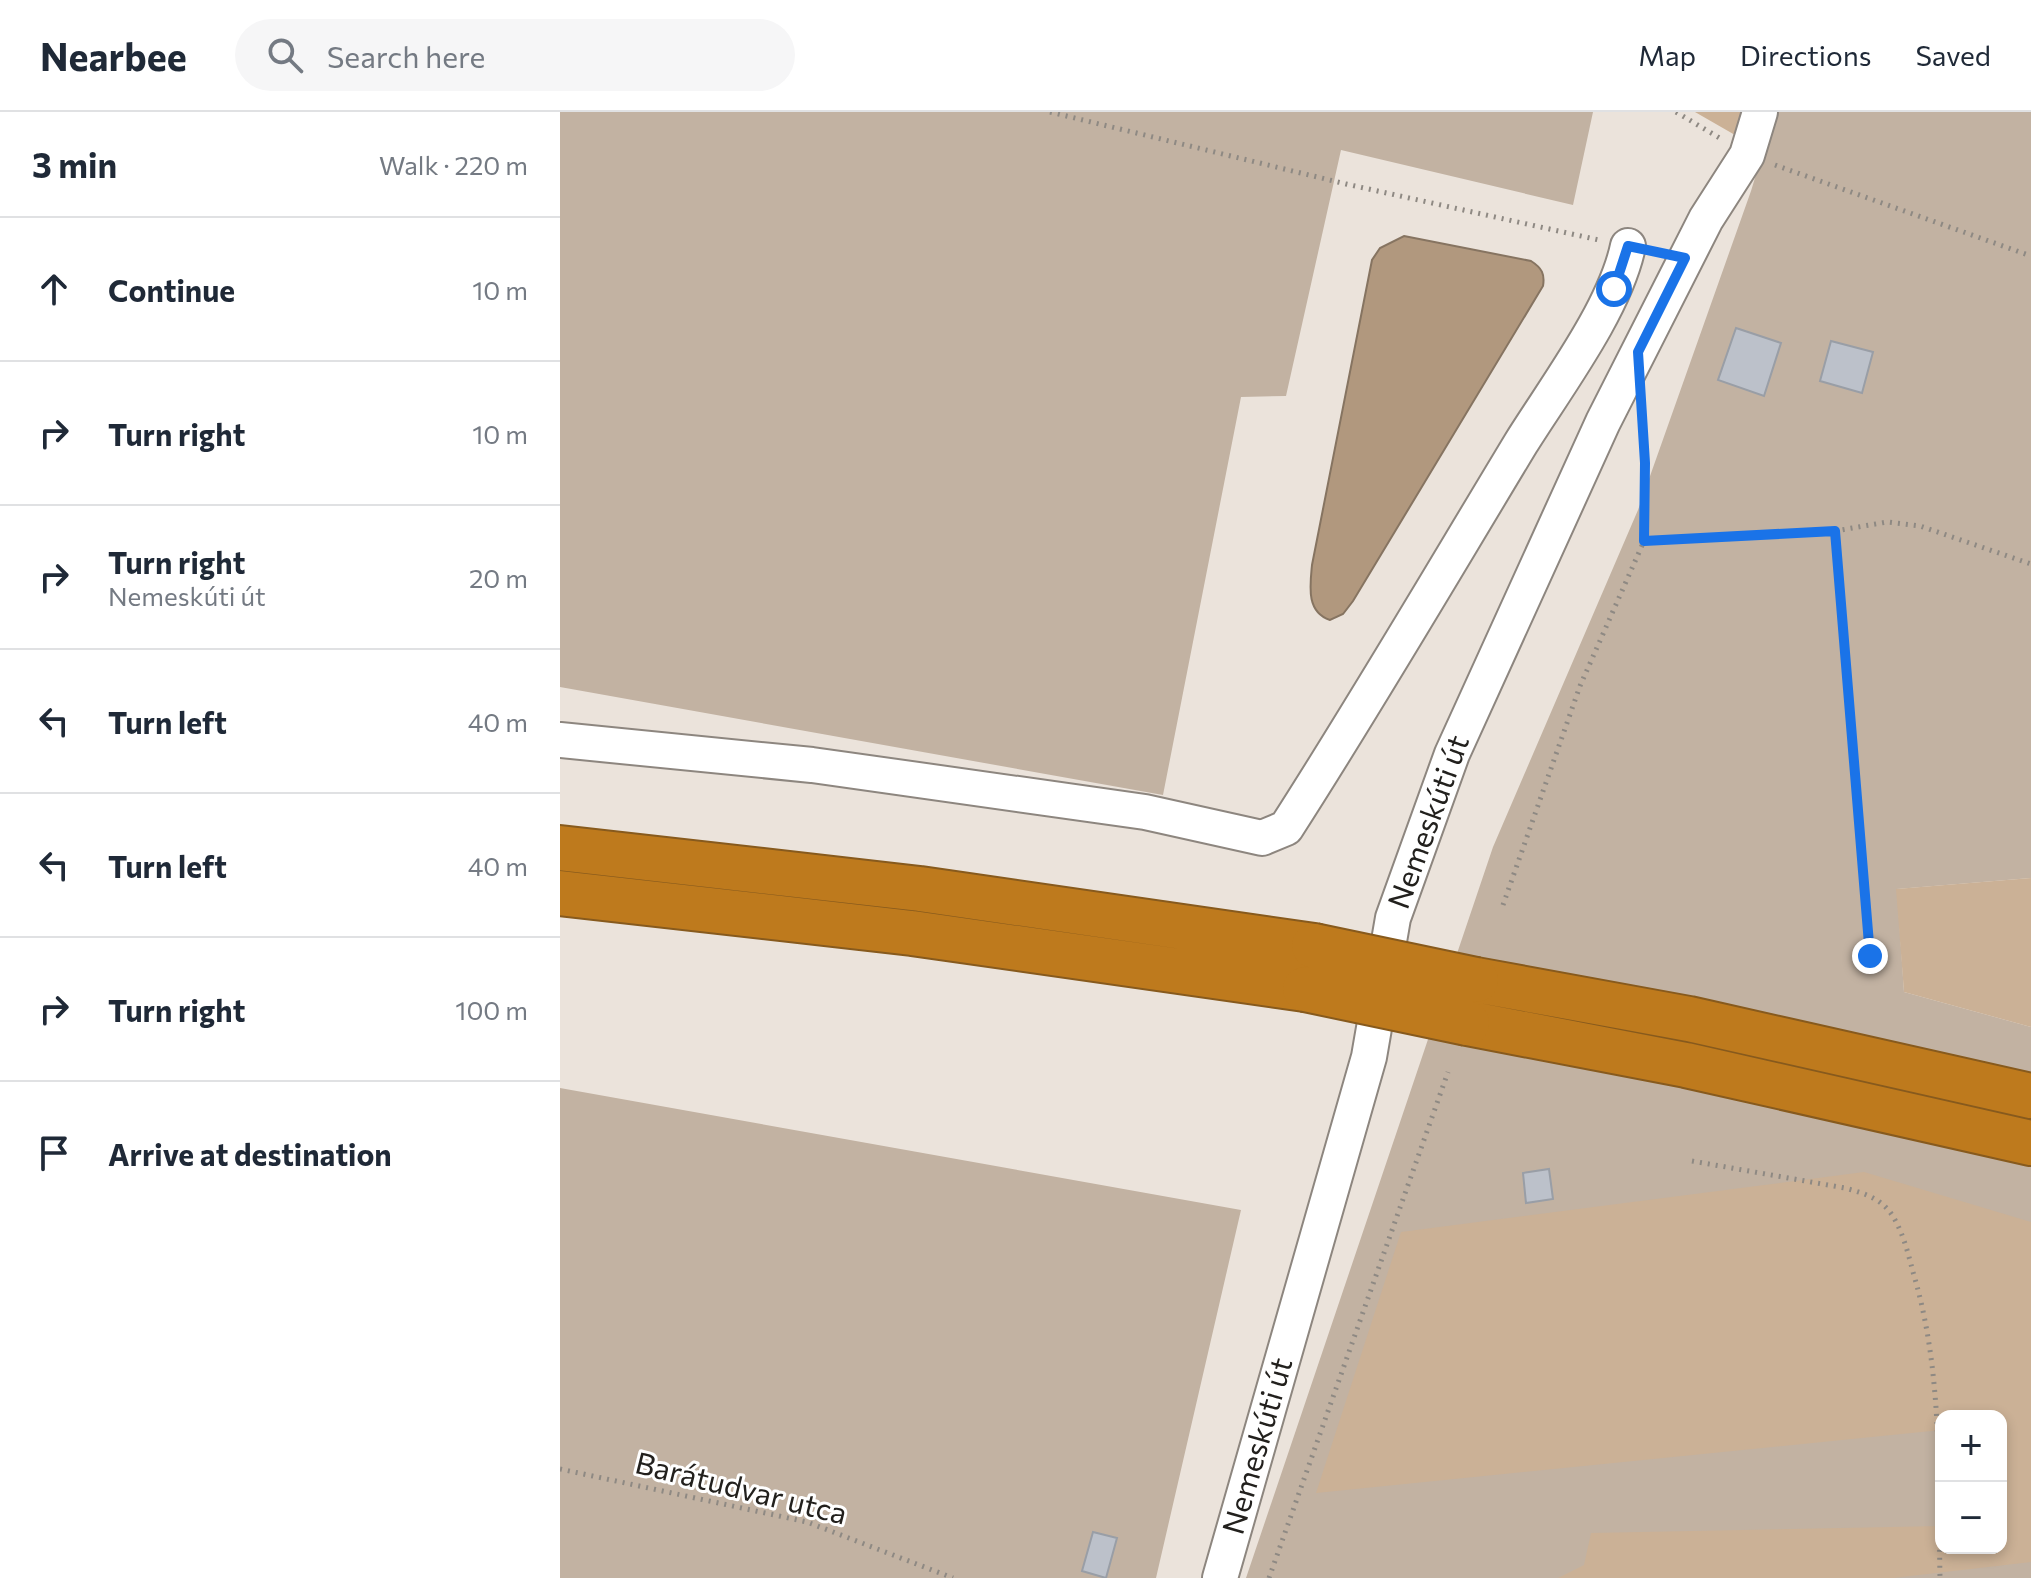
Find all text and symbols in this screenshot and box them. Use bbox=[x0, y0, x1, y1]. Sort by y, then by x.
search box bbox=[235, 19, 795, 91]
text: Nearbee bbox=[40, 32, 187, 79]
icon: search bbox=[263, 33, 307, 77]
text: Search here bbox=[327, 37, 485, 74]
text: Map bbox=[1638, 38, 1696, 72]
text: Directions bbox=[1740, 38, 1871, 72]
text: Saved bbox=[1915, 38, 1991, 72]
text: 3 min bbox=[32, 143, 117, 185]
text: Walk · 220 m bbox=[379, 149, 528, 180]
icon: ahead bbox=[32, 267, 76, 311]
text: Continue bbox=[108, 271, 235, 308]
route start bbox=[1596, 271, 1632, 307]
text: 10 m bbox=[472, 274, 528, 305]
icon: right bbox=[32, 411, 76, 455]
text: Turn right bbox=[108, 415, 245, 452]
text: 10 m bbox=[472, 418, 528, 449]
text: Turn right bbox=[108, 543, 245, 580]
icon: right bbox=[32, 555, 76, 599]
text: 20 m bbox=[469, 562, 528, 593]
text: Nemeskúti út bbox=[108, 580, 266, 611]
icon: left bbox=[32, 699, 76, 743]
text: Turn left bbox=[108, 703, 227, 740]
text: 40 m bbox=[468, 706, 528, 737]
street label: Nemeskúti út bbox=[1378, 729, 1475, 913]
icon: left bbox=[32, 843, 76, 887]
text: Turn left bbox=[108, 847, 227, 884]
text: 40 m bbox=[468, 850, 528, 881]
route end bbox=[1852, 938, 1888, 974]
icon: right bbox=[32, 987, 76, 1031]
text: Turn right bbox=[108, 991, 245, 1028]
text: 100 m bbox=[455, 994, 528, 1025]
icon: arrive bbox=[32, 1131, 76, 1175]
text: Arrive at destination bbox=[108, 1135, 392, 1172]
street label: Nemeskúti út bbox=[1213, 1353, 1298, 1538]
map controls bbox=[1935, 1410, 2007, 1554]
button: + bbox=[1935, 1410, 2007, 1482]
street label: Barátudvar utca bbox=[632, 1442, 851, 1531]
button: − bbox=[1935, 1482, 2007, 1554]

